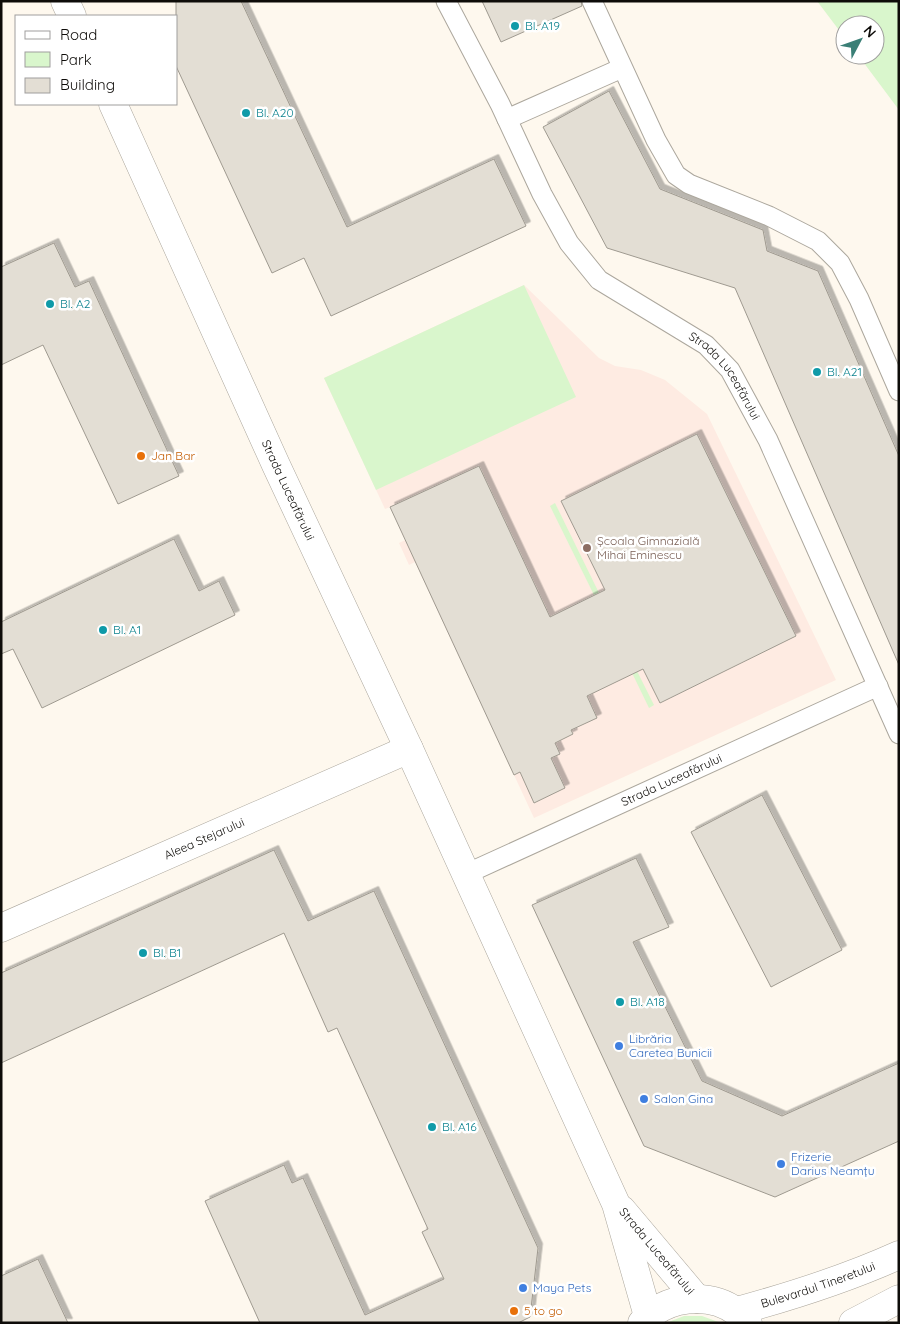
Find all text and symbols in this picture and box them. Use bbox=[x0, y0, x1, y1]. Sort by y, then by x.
legend bbox=[15, 15, 178, 105]
north arrow bbox=[835, 15, 885, 65]
place label: Bl. A19 bbox=[525, 18, 560, 33]
marker: Bl. A19 bbox=[509, 20, 521, 32]
text: N bbox=[860, 22, 880, 41]
text: Road bbox=[60, 25, 97, 44]
text: Park bbox=[60, 50, 92, 69]
text: Building bbox=[60, 75, 115, 94]
place label: Bl. A20 bbox=[256, 105, 294, 120]
marker: Bl. A20 bbox=[240, 107, 252, 119]
place label: Bl. A2 bbox=[60, 296, 91, 311]
marker: Bl. A2 bbox=[44, 298, 56, 310]
street label: Strada Luceafărului bbox=[686, 328, 764, 422]
place label: Bl. A21 bbox=[827, 364, 862, 379]
marker: Bl. A21 bbox=[811, 366, 823, 378]
street label: Strada Luceafărului bbox=[259, 437, 318, 543]
place label: Jan Bar bbox=[151, 448, 195, 463]
marker: Jan Bar bbox=[135, 450, 147, 462]
place label: Școala Gimnazială Mihai Eminescu bbox=[597, 533, 699, 562]
marker: Școala Gimnazială Mihai Eminescu bbox=[581, 542, 593, 554]
place label: Bl. A1 bbox=[113, 622, 141, 637]
marker: Bl. A1 bbox=[97, 624, 109, 636]
street label: Strada Luceafărului bbox=[619, 750, 724, 809]
street label: Aleea Stejarului bbox=[162, 814, 247, 863]
place label: Bl. B1 bbox=[153, 945, 181, 960]
marker: Bl. B1 bbox=[137, 947, 149, 959]
place label: Bl. A18 bbox=[630, 994, 665, 1009]
marker: Bl. A18 bbox=[614, 996, 626, 1008]
place label: Librăria Caretea Bunicii bbox=[629, 1031, 712, 1060]
marker: Librăria Caretea Bunicii bbox=[613, 1040, 625, 1052]
place label: Salon Gina bbox=[654, 1091, 713, 1106]
marker: Salon Gina bbox=[638, 1093, 650, 1105]
place label: Bl. A16 bbox=[442, 1119, 477, 1134]
marker: Bl. A16 bbox=[426, 1121, 438, 1133]
place label: Frizerie Darius Neamțu bbox=[791, 1149, 875, 1178]
marker: Frizerie Darius Neamțu bbox=[775, 1158, 787, 1170]
street label: Strada Luceafărului bbox=[616, 1204, 698, 1298]
street label: Bulevardul Tineretului bbox=[759, 1258, 877, 1311]
place label: Maya Pets bbox=[533, 1280, 592, 1295]
marker: Maya Pets bbox=[517, 1282, 529, 1294]
place label: 5 to go bbox=[524, 1303, 563, 1318]
marker: 5 to go bbox=[508, 1305, 520, 1317]

